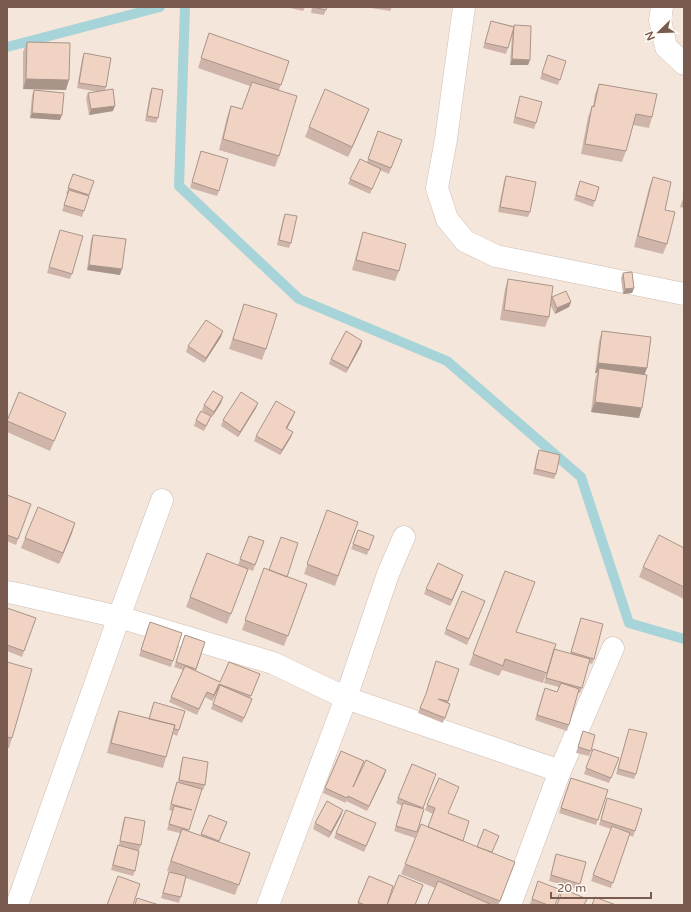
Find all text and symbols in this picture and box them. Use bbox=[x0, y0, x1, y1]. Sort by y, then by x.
north arrow bbox=[639, 12, 679, 52]
text: N bbox=[643, 29, 658, 42]
scale bar bbox=[551, 874, 651, 900]
text: 20 m bbox=[557, 881, 586, 895]

